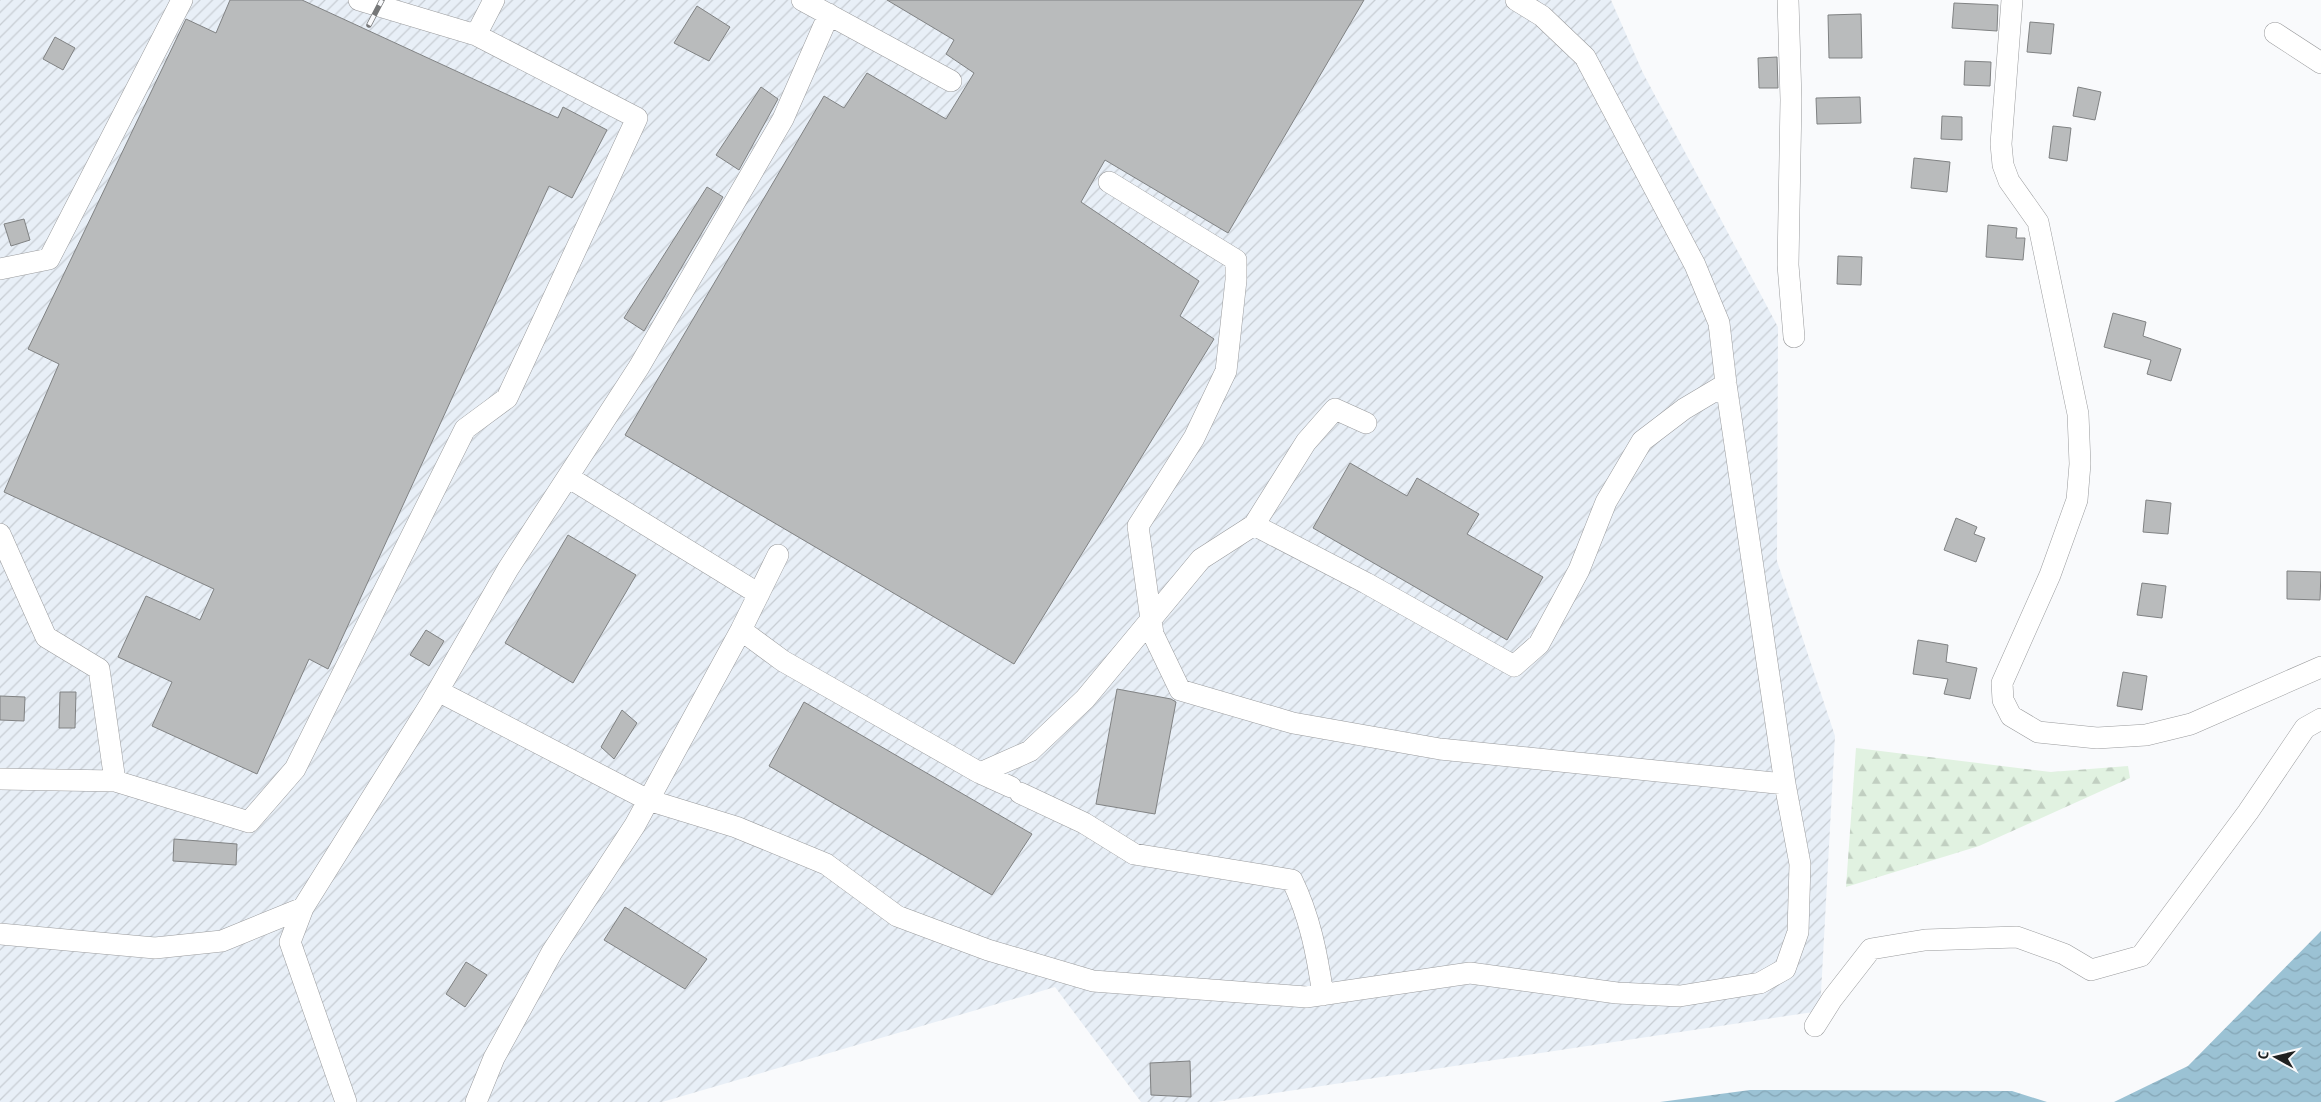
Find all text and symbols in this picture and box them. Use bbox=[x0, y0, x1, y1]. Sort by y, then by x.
north arrow bbox=[2251, 1032, 2301, 1082]
text: С bbox=[2254, 1050, 2273, 1060]

